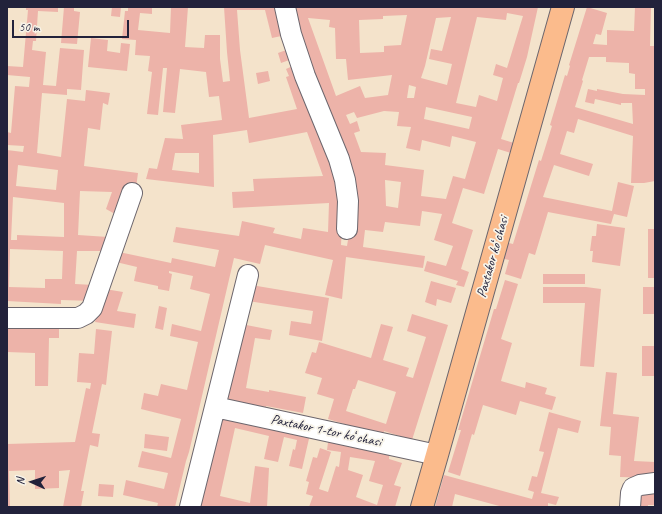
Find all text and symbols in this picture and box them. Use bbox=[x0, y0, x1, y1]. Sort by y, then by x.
scale bar bbox=[14, 12, 131, 38]
text: 50 m bbox=[19, 19, 39, 35]
street label: Paxtakor koʻchasi bbox=[473, 214, 513, 300]
street label: Paxtakor 1-tor koʻchasi bbox=[269, 411, 383, 451]
north arrow bbox=[12, 462, 52, 502]
text: N bbox=[13, 478, 27, 485]

